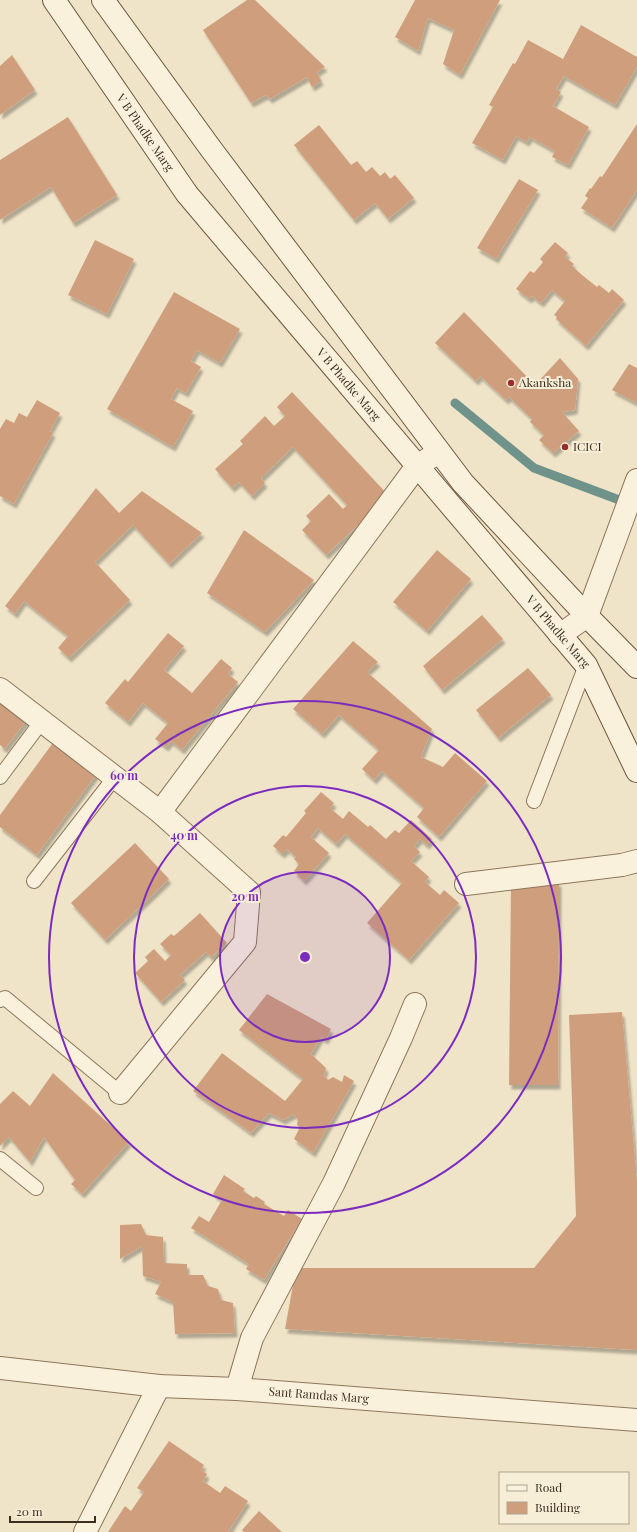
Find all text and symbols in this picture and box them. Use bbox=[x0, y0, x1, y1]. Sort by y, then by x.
street label: V B Phadke Marg bbox=[113, 89, 179, 175]
street label: V B Phadke Marg bbox=[313, 343, 385, 424]
place label: Akanksha bbox=[518, 374, 571, 390]
marker: Akanksha bbox=[506, 378, 516, 388]
place label: ICICI bbox=[573, 438, 602, 454]
marker: ICICI bbox=[560, 442, 570, 452]
street label: V B Phadke Marg bbox=[522, 591, 595, 672]
text: 60 m bbox=[110, 767, 138, 783]
text: 40 m bbox=[170, 827, 198, 843]
text: 20 m bbox=[231, 888, 259, 904]
centre of rings bbox=[298, 950, 312, 964]
street label: Sant Ramdas Marg bbox=[268, 1382, 370, 1406]
legend bbox=[499, 1472, 629, 1524]
text: Road bbox=[535, 1479, 562, 1495]
scale bar bbox=[10, 1498, 95, 1524]
text: Building bbox=[535, 1499, 581, 1515]
text: 20 m bbox=[16, 1503, 43, 1519]

